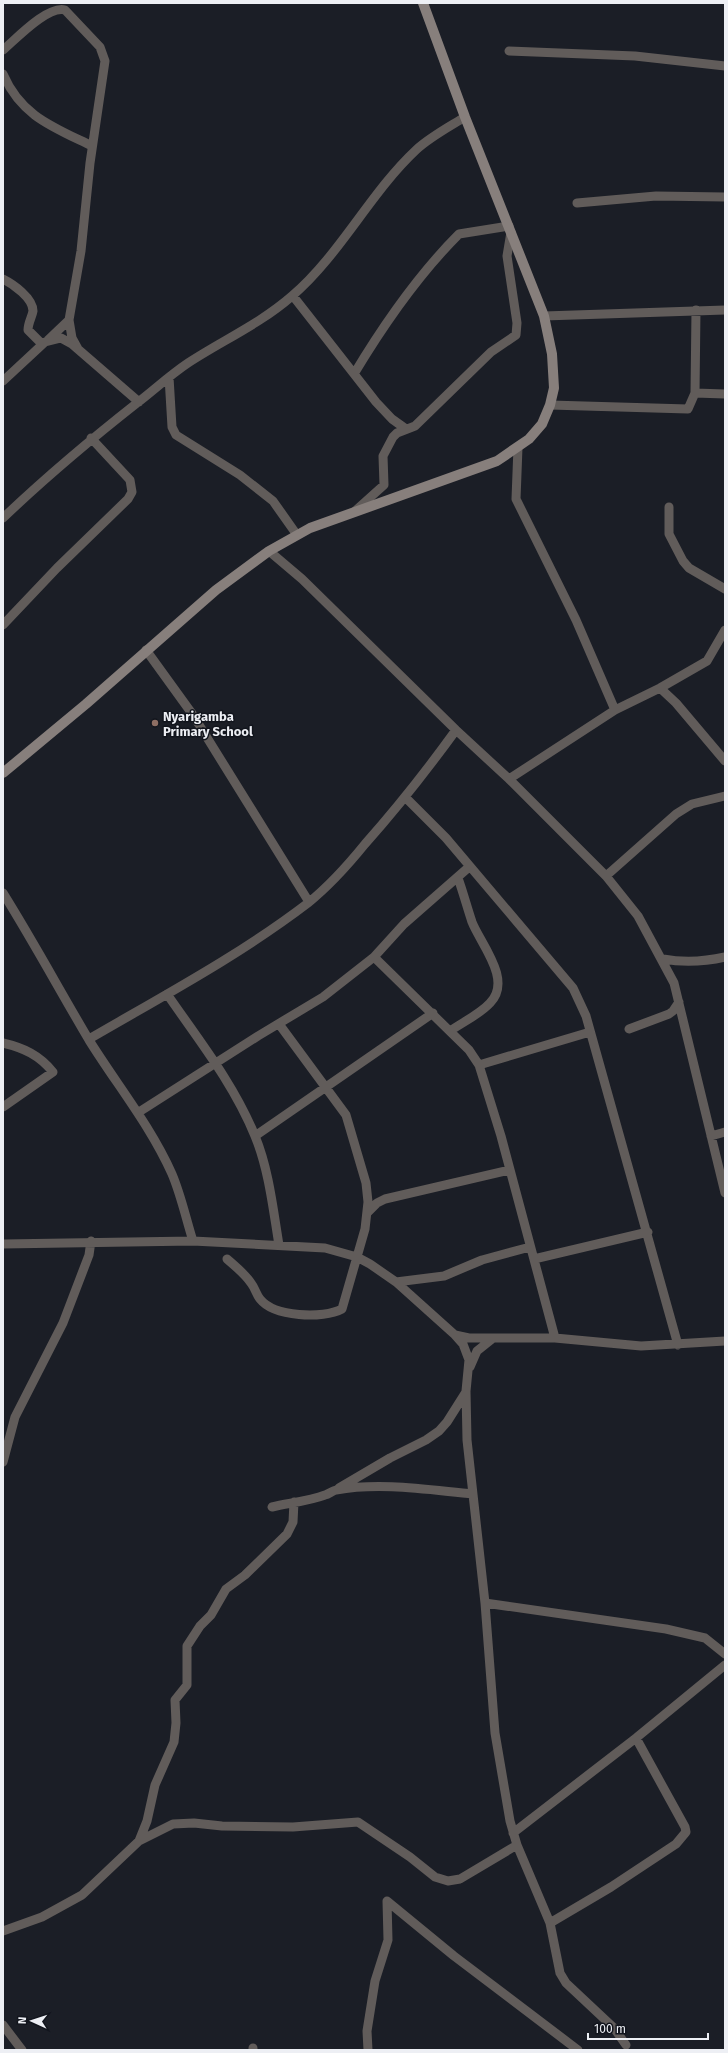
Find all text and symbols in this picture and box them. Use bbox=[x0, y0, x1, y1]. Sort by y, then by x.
place label: Nyarigamba Primary School bbox=[163, 709, 253, 739]
marker: Nyarigamba Primary School bbox=[150, 718, 160, 728]
north arrow bbox=[12, 2001, 52, 2041]
scale bar bbox=[588, 2015, 708, 2041]
text: N bbox=[16, 2017, 29, 2024]
text: 100 m bbox=[594, 2022, 626, 2036]

